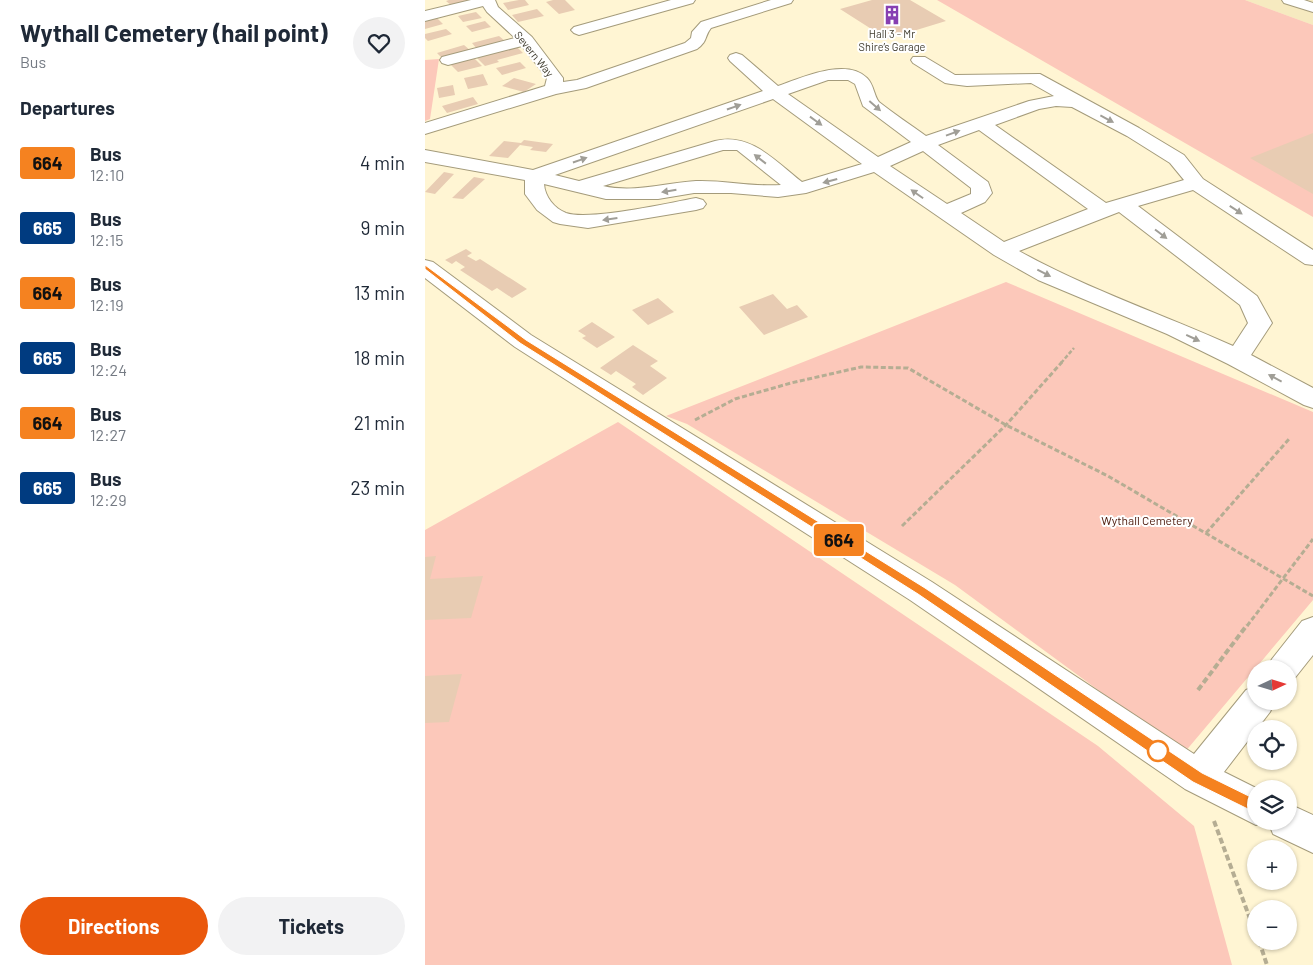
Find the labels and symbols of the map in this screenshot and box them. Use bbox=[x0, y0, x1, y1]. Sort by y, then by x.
building icon: Hall 3 - Mr Shire’s Garage bbox=[881, 4, 903, 26]
place label: Hall 3 - Mr Shire’s Garage bbox=[859, 27, 926, 53]
street label: Severn Way bbox=[512, 28, 557, 79]
one-way arrow bbox=[869, 100, 882, 111]
one-way arrow bbox=[726, 103, 741, 110]
one-way arrow bbox=[1099, 115, 1114, 123]
one-way arrow bbox=[809, 116, 823, 126]
one-way arrow bbox=[946, 129, 961, 137]
one-way arrow bbox=[753, 154, 767, 164]
one-way arrow bbox=[573, 156, 588, 164]
one-way arrow bbox=[822, 177, 837, 185]
one-way arrow bbox=[661, 187, 677, 195]
one-way arrow bbox=[910, 189, 924, 199]
one-way arrow bbox=[1230, 205, 1243, 215]
one-way arrow bbox=[602, 215, 618, 223]
one-way arrow bbox=[1154, 229, 1168, 239]
one-way arrow bbox=[1037, 269, 1052, 277]
one-way arrow bbox=[1186, 334, 1200, 342]
one-way arrow bbox=[1268, 374, 1282, 383]
park label: Wythall Cemetery bbox=[1101, 513, 1193, 527]
line badge: 664 bbox=[810, 524, 868, 556]
north arrow bbox=[1247, 660, 1297, 710]
unlabelled marker bbox=[1147, 740, 1169, 762]

